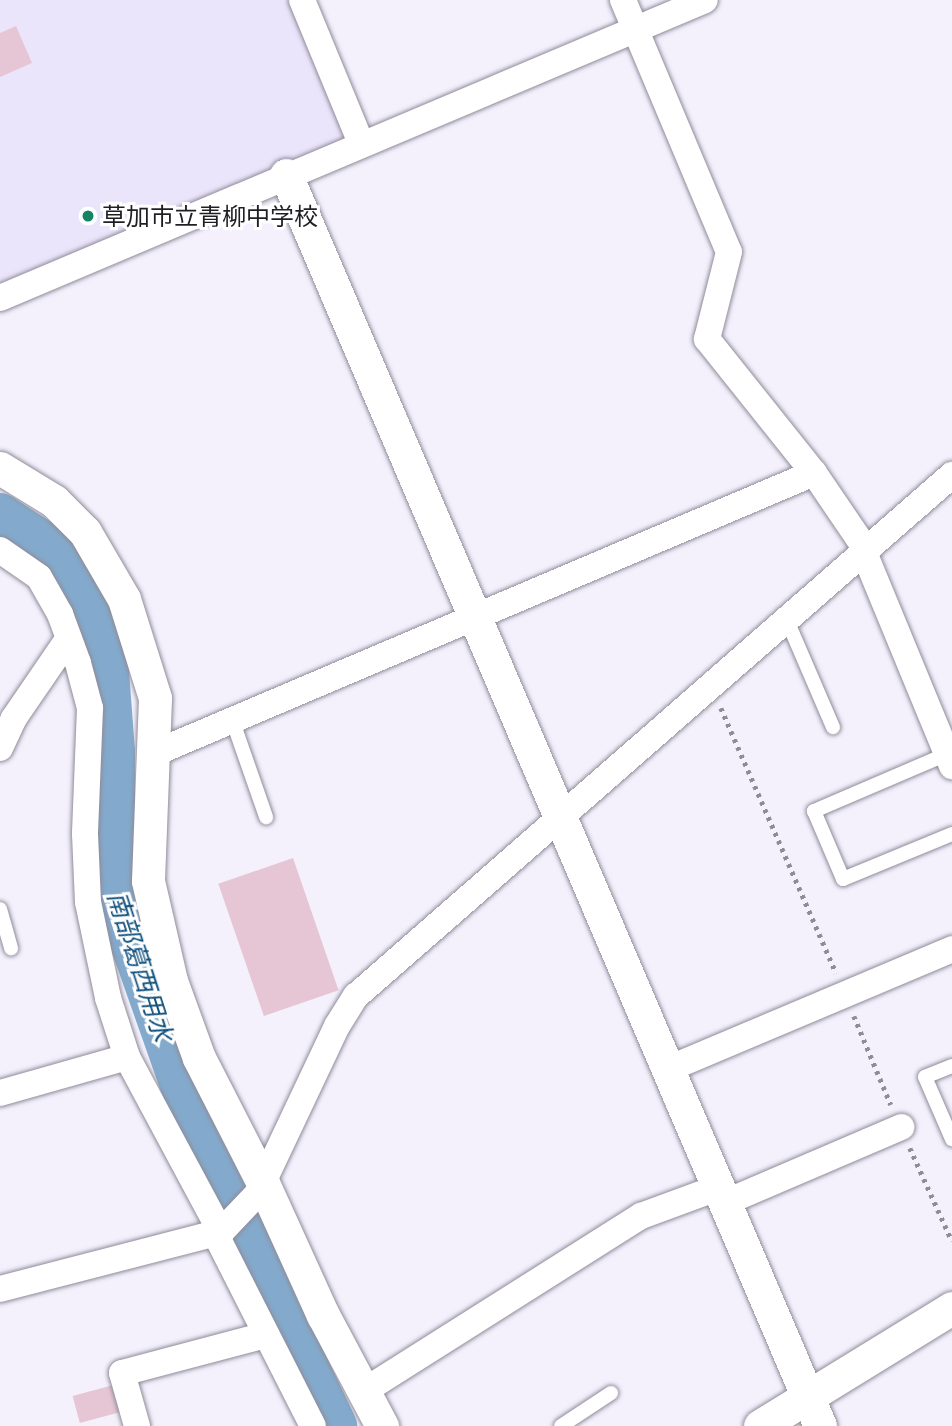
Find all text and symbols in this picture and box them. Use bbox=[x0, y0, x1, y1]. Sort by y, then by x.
place label: 草加市立青柳中学校 bbox=[102, 202, 318, 230]
marker: 草加市立青柳中学校 bbox=[80, 208, 96, 224]
water label: 南部葛西用水 bbox=[102, 887, 180, 1045]

